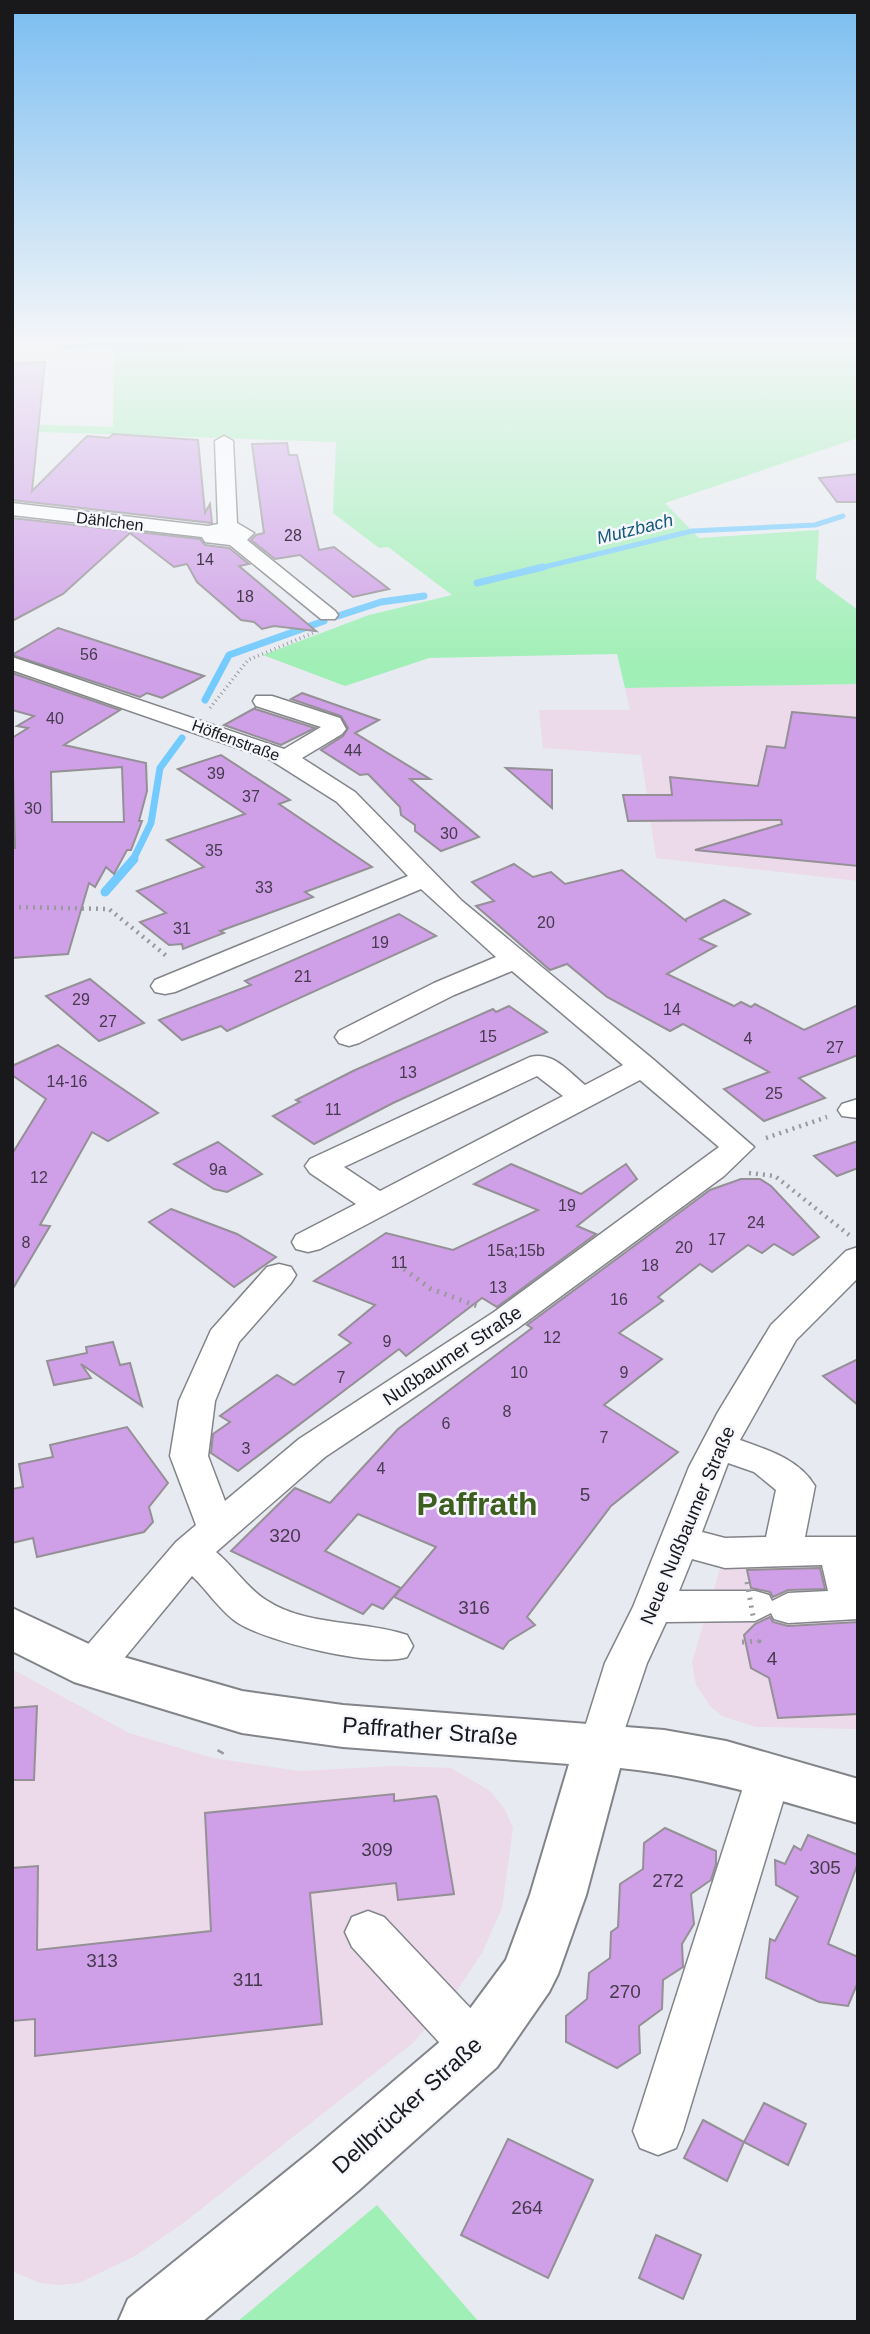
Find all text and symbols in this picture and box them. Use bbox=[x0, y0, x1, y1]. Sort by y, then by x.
street label: Dählchen bbox=[75, 509, 145, 534]
water label: Mutzbach bbox=[595, 510, 675, 548]
house number: 28 bbox=[284, 527, 302, 544]
house number: 14 bbox=[196, 551, 214, 568]
house number: 18 bbox=[236, 588, 254, 605]
house number: 56 bbox=[80, 646, 98, 663]
house number: 40 bbox=[46, 710, 64, 727]
street label: Höffenstraße bbox=[190, 717, 282, 764]
house number: 44 bbox=[344, 742, 362, 759]
house number: 39 bbox=[207, 765, 225, 782]
house number: 37 bbox=[242, 788, 260, 805]
house number: 30 bbox=[24, 800, 42, 817]
house number: 30 bbox=[440, 825, 458, 842]
house number: 35 bbox=[205, 842, 223, 859]
house number: 33 bbox=[255, 879, 273, 896]
house number: 20 bbox=[537, 914, 555, 931]
house number: 31 bbox=[173, 920, 191, 937]
house number: 19 bbox=[371, 934, 389, 951]
house number: 21 bbox=[294, 968, 312, 985]
house number: 29 bbox=[72, 991, 90, 1008]
house number: 14 bbox=[663, 1001, 681, 1018]
house number: 27 bbox=[99, 1013, 117, 1030]
house number: 15 bbox=[479, 1028, 497, 1045]
house number: 4 bbox=[744, 1030, 753, 1047]
house number: 27 bbox=[826, 1039, 844, 1056]
house number: 13 bbox=[399, 1064, 417, 1081]
house number: 14-16 bbox=[47, 1073, 88, 1090]
house number: 25 bbox=[765, 1085, 783, 1102]
house number: 11 bbox=[325, 1101, 341, 1118]
house number: 9a bbox=[209, 1161, 227, 1178]
house number: 12 bbox=[30, 1169, 48, 1186]
house number: 19 bbox=[558, 1197, 576, 1214]
house number: 24 bbox=[747, 1214, 765, 1231]
house number: 17 bbox=[708, 1231, 726, 1248]
house number: 8 bbox=[22, 1234, 31, 1251]
house number: 20 bbox=[675, 1239, 693, 1256]
house number: 15a;15b bbox=[487, 1242, 545, 1259]
house number: 11 bbox=[391, 1254, 407, 1271]
house number: 18 bbox=[641, 1257, 659, 1274]
house number: 13 bbox=[489, 1279, 507, 1296]
house number: 16 bbox=[610, 1291, 628, 1308]
street label: Nußbaumer Straße bbox=[379, 1301, 526, 1410]
house number: 12 bbox=[543, 1329, 561, 1346]
house number: 9 bbox=[383, 1333, 392, 1350]
house number: 10 bbox=[510, 1364, 528, 1381]
house number: 9 bbox=[620, 1364, 629, 1381]
house number: 7 bbox=[337, 1369, 346, 1386]
house number: 8 bbox=[503, 1403, 512, 1420]
house number: 6 bbox=[442, 1415, 451, 1432]
street label: Neue Nußbaumer Straße bbox=[636, 1423, 739, 1627]
house number: 7 bbox=[600, 1429, 609, 1446]
house number: 3 bbox=[242, 1440, 251, 1457]
house number: 4 bbox=[377, 1460, 386, 1477]
house number: 5 bbox=[580, 1484, 590, 1505]
district label: Paffrath bbox=[417, 1486, 537, 1522]
house number: 320 bbox=[269, 1525, 301, 1546]
house number: 316 bbox=[458, 1597, 490, 1618]
house number: 4 bbox=[767, 1648, 778, 1669]
street label: Paffrather Straße bbox=[341, 1712, 519, 1750]
house number: 309 bbox=[361, 1839, 393, 1860]
house number: 305 bbox=[809, 1857, 841, 1878]
house number: 272 bbox=[652, 1870, 684, 1891]
house number: 313 bbox=[86, 1950, 118, 1971]
house number: 311 bbox=[233, 1969, 263, 1990]
house number: 270 bbox=[609, 1981, 641, 2002]
street label: Dellbrücker Straße bbox=[327, 2031, 487, 2179]
house number: 264 bbox=[511, 2197, 543, 2218]

